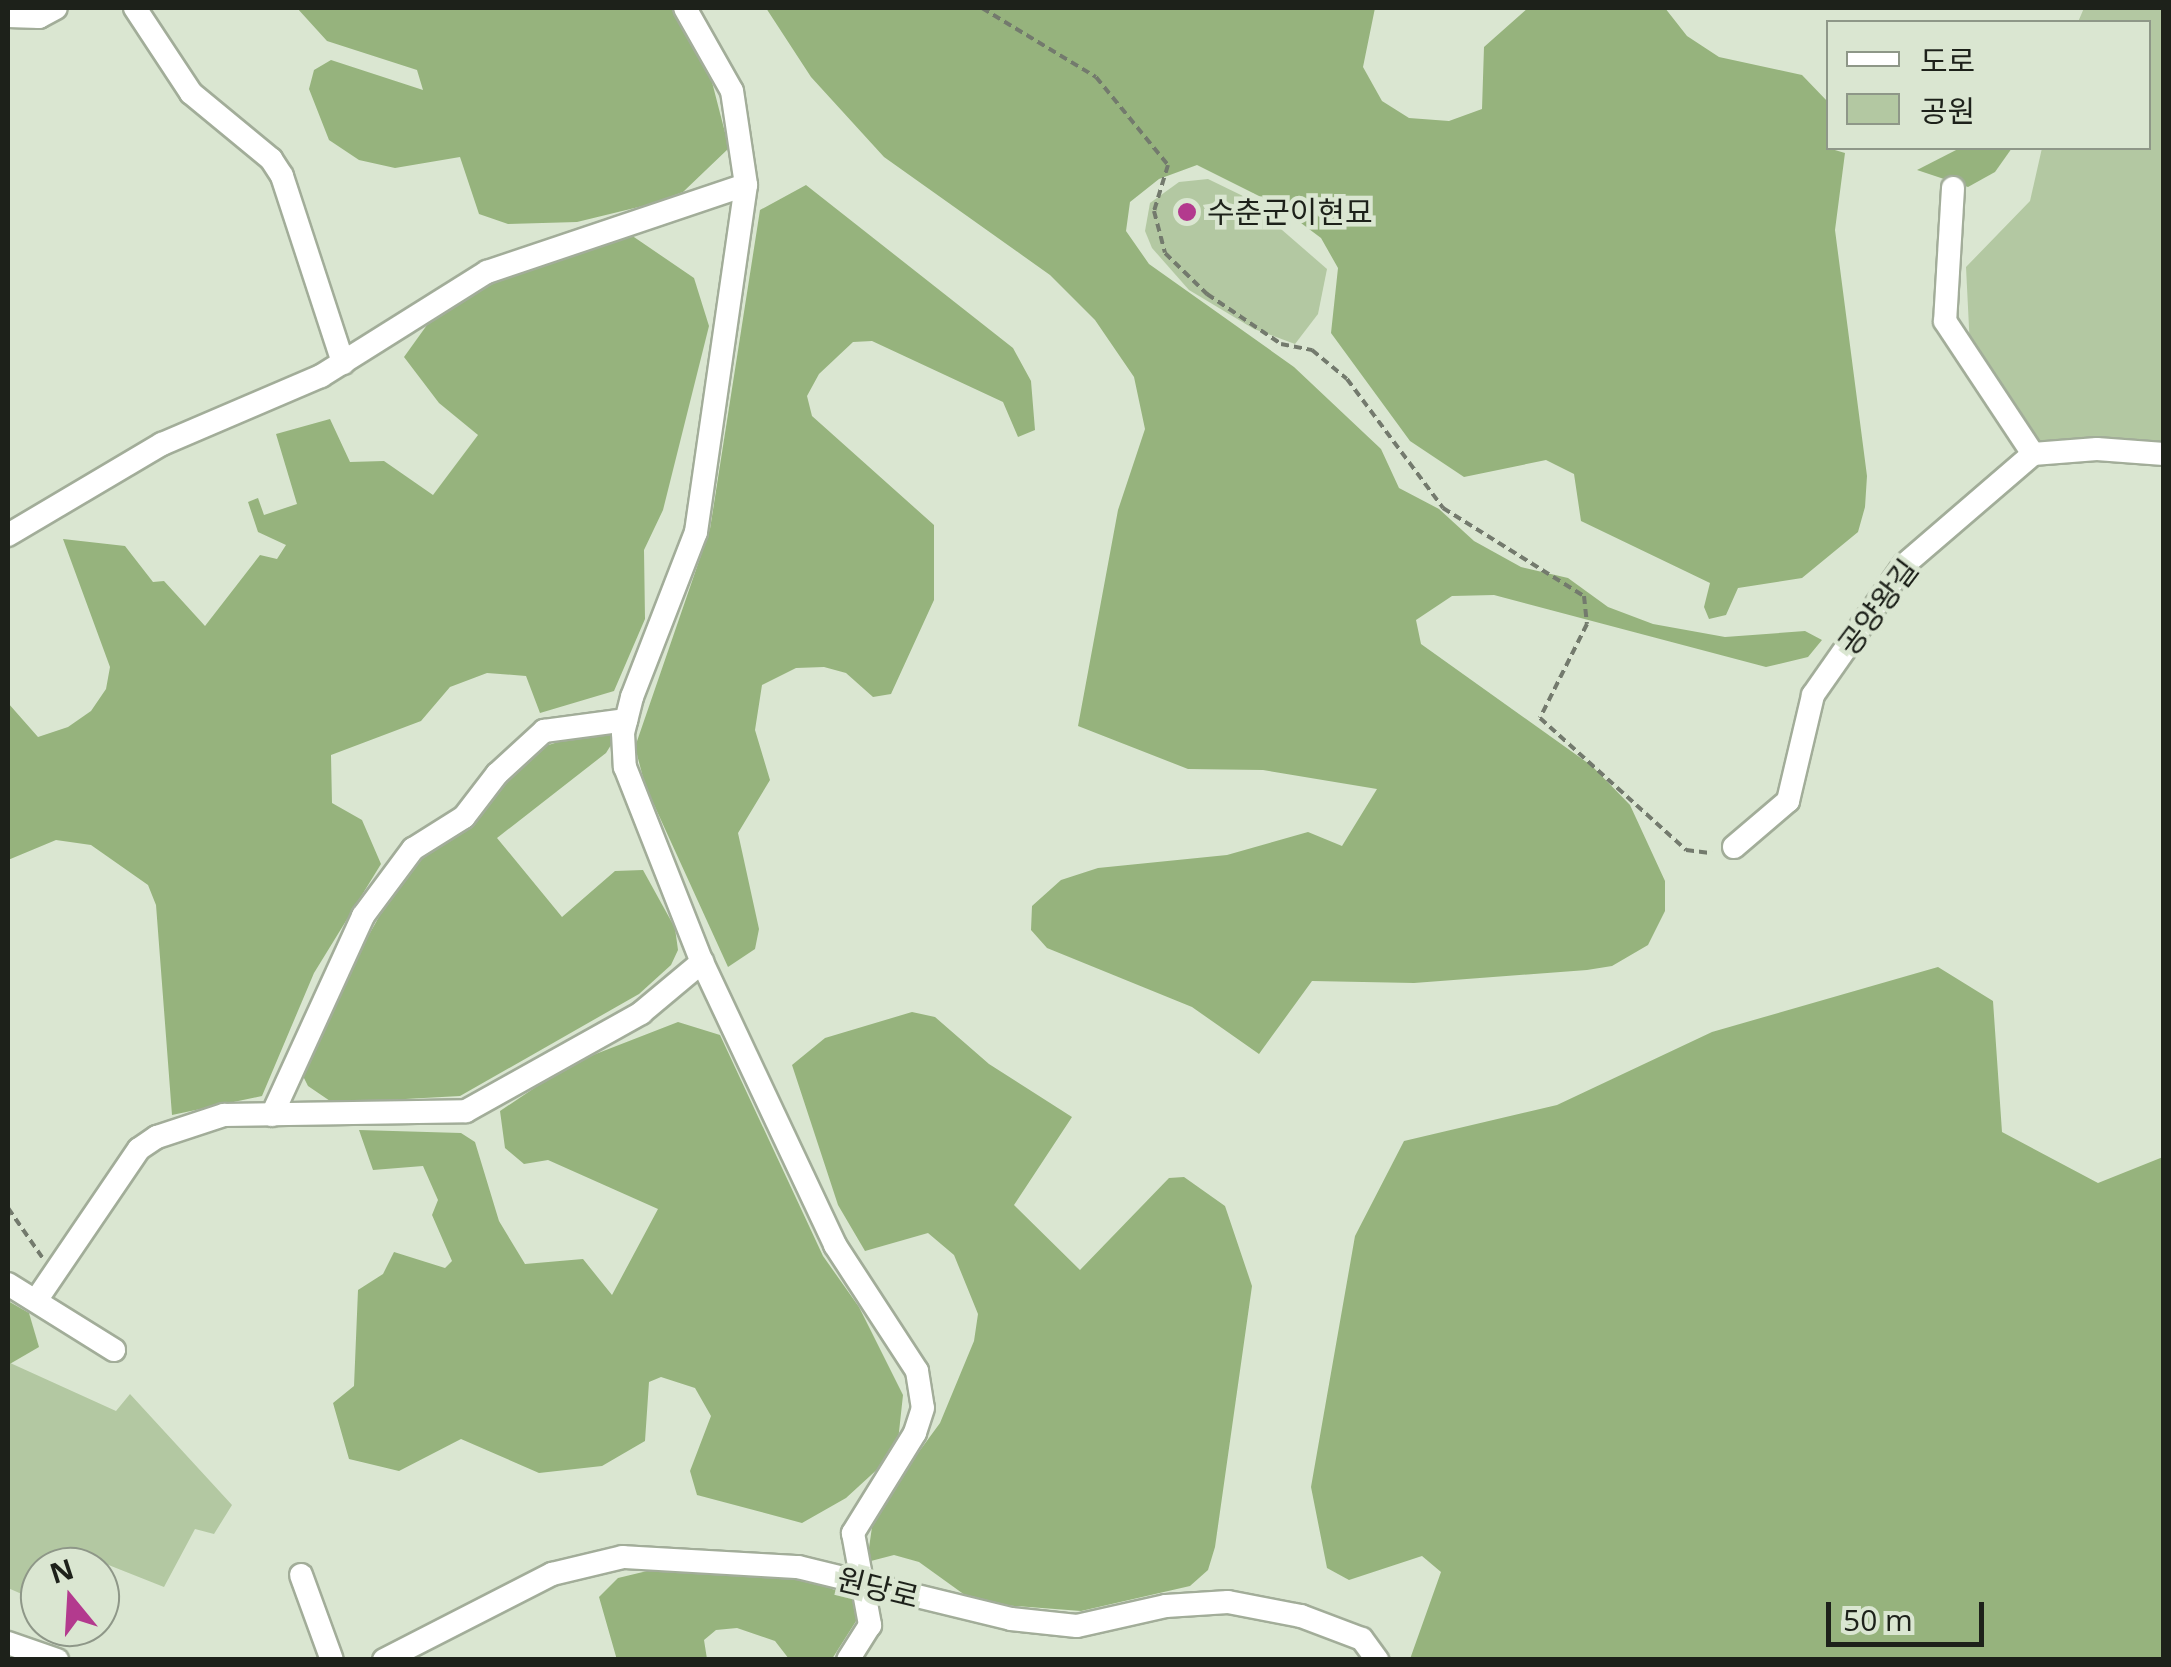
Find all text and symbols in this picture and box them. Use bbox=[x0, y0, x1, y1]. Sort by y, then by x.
legend bbox=[1826, 20, 2151, 150]
text: 도로 bbox=[1920, 40, 1975, 81]
text: 공원 bbox=[1920, 90, 1975, 131]
place label: 수춘군이현묘 bbox=[1207, 194, 1373, 230]
marker: 수춘군이현묘 bbox=[1176, 201, 1198, 223]
street label: 공양왕길 bbox=[1830, 552, 1926, 662]
north arrow bbox=[20, 1547, 120, 1647]
text: N bbox=[45, 1549, 78, 1592]
street label: 원당로 bbox=[833, 1561, 923, 1615]
scale bar bbox=[1831, 1582, 1988, 1644]
text: 50 m bbox=[1843, 1599, 1913, 1640]

